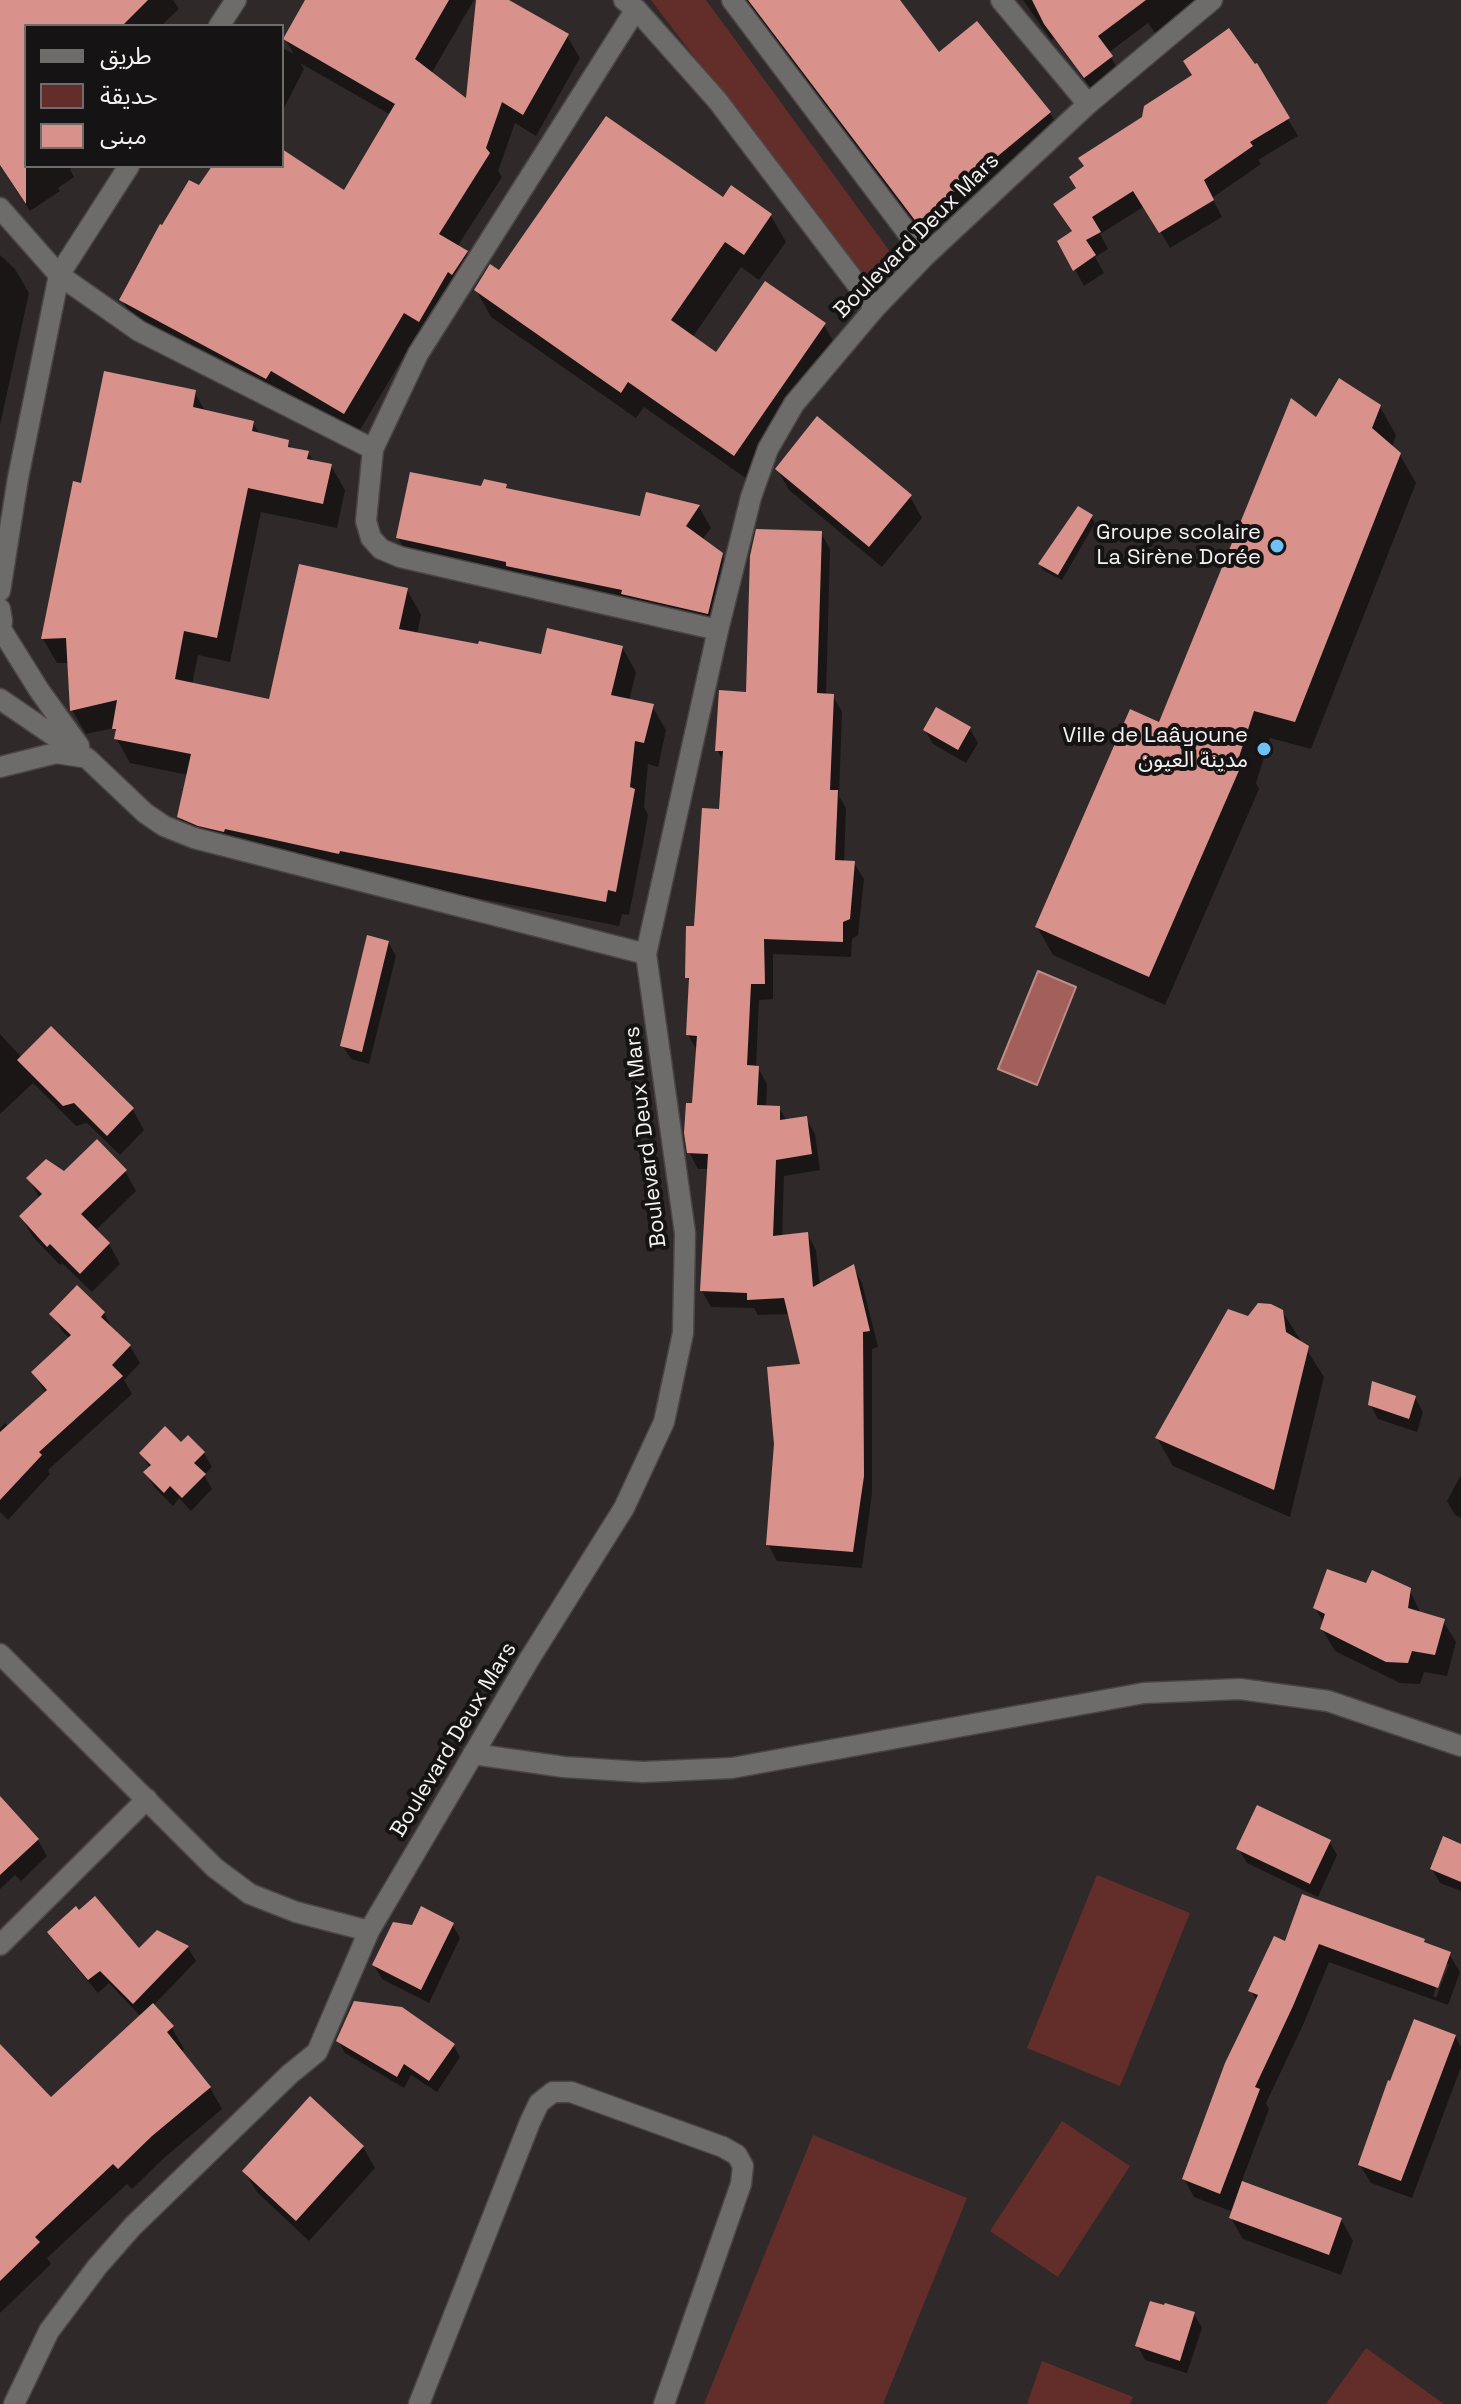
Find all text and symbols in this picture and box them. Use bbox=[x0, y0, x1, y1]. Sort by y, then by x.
legend bbox=[24, 24, 284, 168]
text: طريق bbox=[100, 40, 152, 71]
text: حديقة bbox=[100, 80, 158, 111]
text: مبنى bbox=[100, 120, 147, 151]
street label: Boulevard Deux Mars bbox=[829, 148, 1005, 324]
place label: Groupe scolaire La Sirène Dorée bbox=[1096, 520, 1261, 572]
marker: Groupe scolaire La Sirène Dorée bbox=[1268, 537, 1286, 555]
place label: Ville de Laâyoune مدينة العيون bbox=[1063, 723, 1248, 774]
marker: Ville de Laâyoune مدينة العيون bbox=[1255, 740, 1273, 758]
street label: Boulevard Deux Mars bbox=[619, 1025, 673, 1249]
street label: Boulevard Deux Mars bbox=[385, 1638, 523, 1842]

